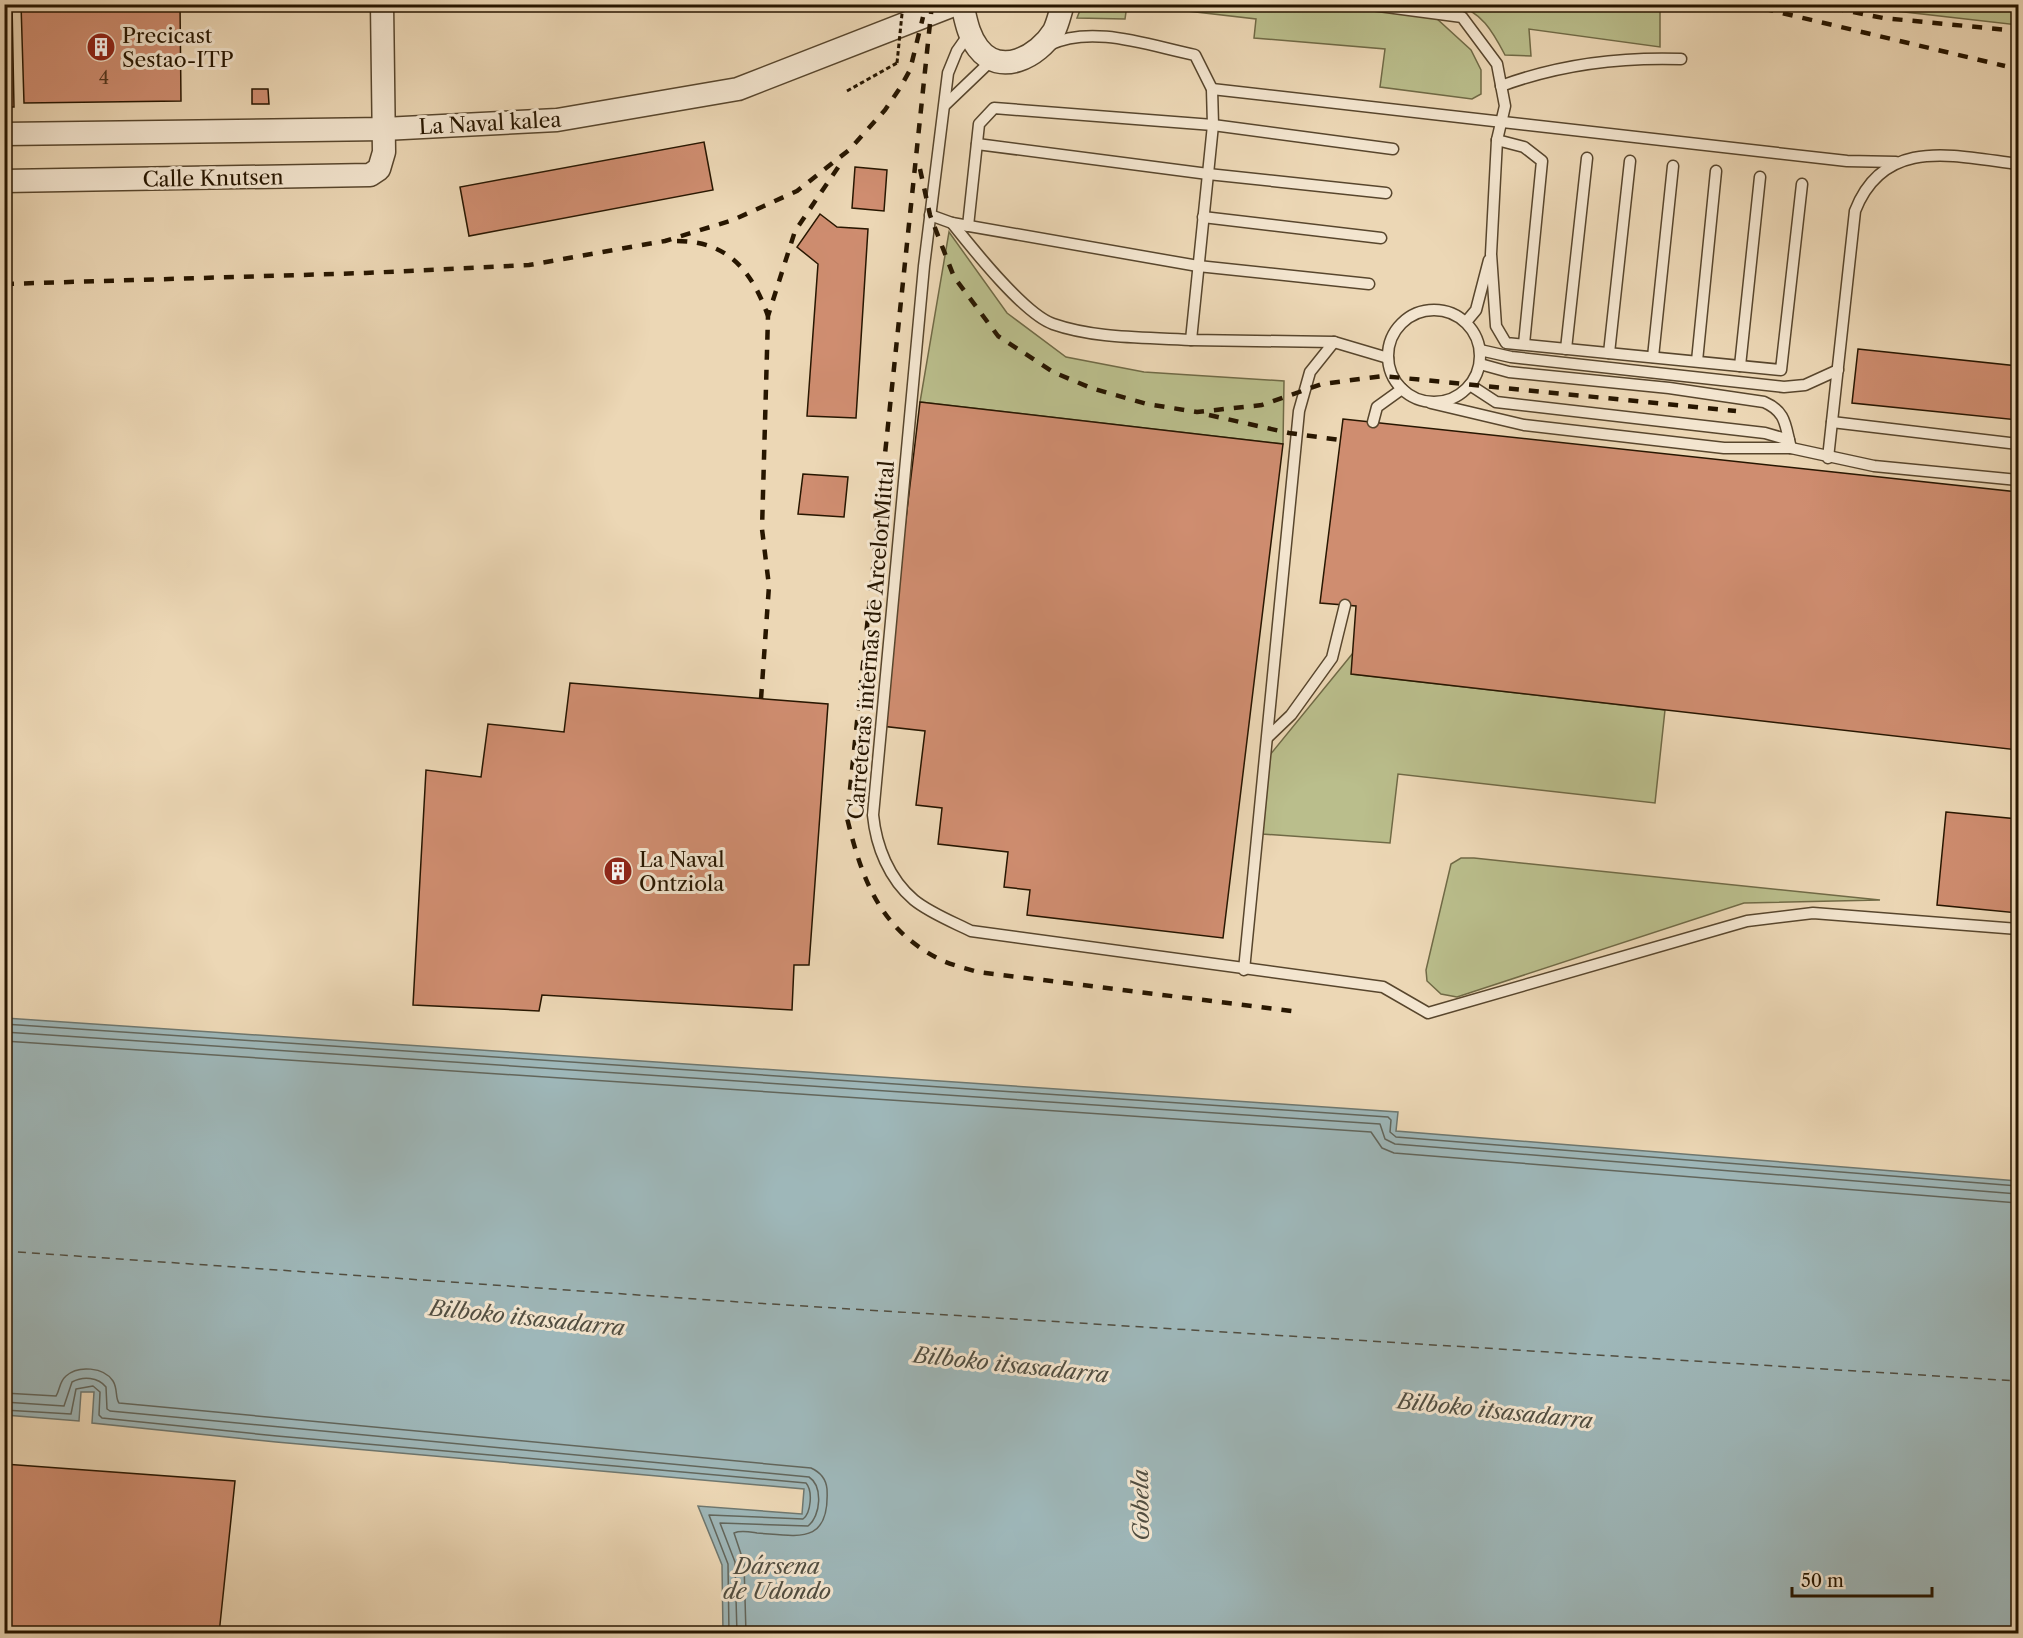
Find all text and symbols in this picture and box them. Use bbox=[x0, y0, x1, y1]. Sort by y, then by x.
place label: Precicast Sestao-ITP bbox=[122, 23, 234, 72]
building icon: Precicast Sestao-ITP bbox=[85, 31, 117, 63]
house number: 4 bbox=[99, 67, 109, 89]
street label: La Naval kalea bbox=[418, 107, 563, 139]
street label: Calle Knutsen bbox=[142, 164, 284, 192]
street label: Carreteras internas de ArcelorMittal bbox=[843, 459, 899, 821]
place label: La Naval Ontziola bbox=[639, 847, 725, 896]
building icon: La Naval Ontziola bbox=[602, 855, 634, 887]
water label: Bilboko itsasadarra bbox=[426, 1294, 626, 1342]
water label: Bilboko itsasadarra bbox=[910, 1341, 1110, 1389]
water label: Bilboko itsasadarra bbox=[1394, 1387, 1594, 1435]
water label: Gobela bbox=[1127, 1469, 1155, 1541]
water label: Dársena de Udondo bbox=[723, 1553, 831, 1605]
scale bar bbox=[1792, 1560, 1932, 1598]
text: 50 m bbox=[1801, 1570, 1844, 1592]

